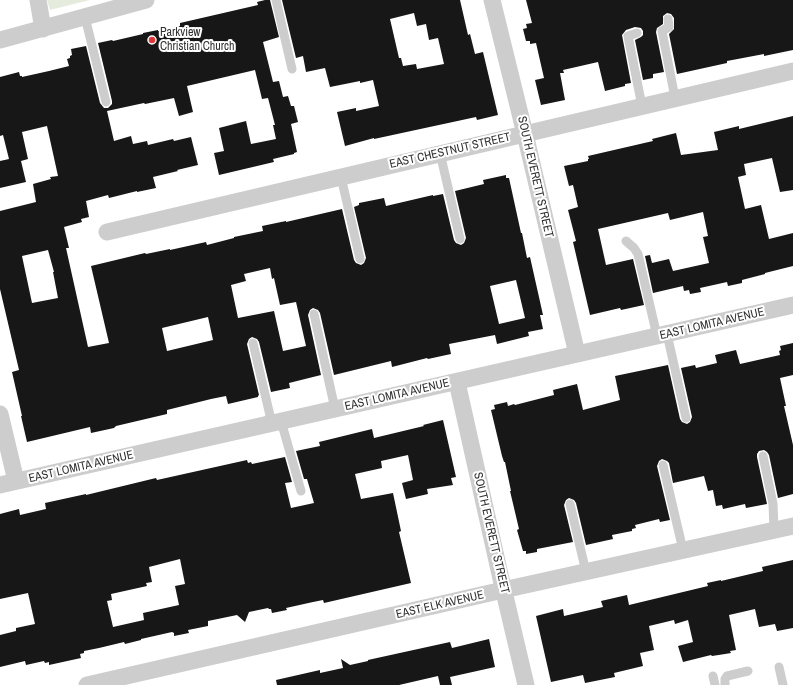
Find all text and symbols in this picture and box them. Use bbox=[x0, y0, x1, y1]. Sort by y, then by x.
place label: Parkview Christian Church bbox=[160, 26, 234, 54]
marker: Parkview Christian Church bbox=[147, 35, 157, 45]
street label: SOUTH EVERETT STREET bbox=[514, 115, 556, 239]
street label: EAST CHESTNUT STREET bbox=[388, 130, 512, 172]
street label: EAST LOMITA AVENUE bbox=[658, 305, 766, 343]
street label: EAST LOMITA AVENUE bbox=[343, 376, 451, 414]
street label: EAST LOMITA AVENUE bbox=[27, 448, 135, 486]
street label: SOUTH EVERETT STREET bbox=[470, 471, 512, 595]
street label: EAST ELK AVENUE bbox=[395, 588, 485, 622]

